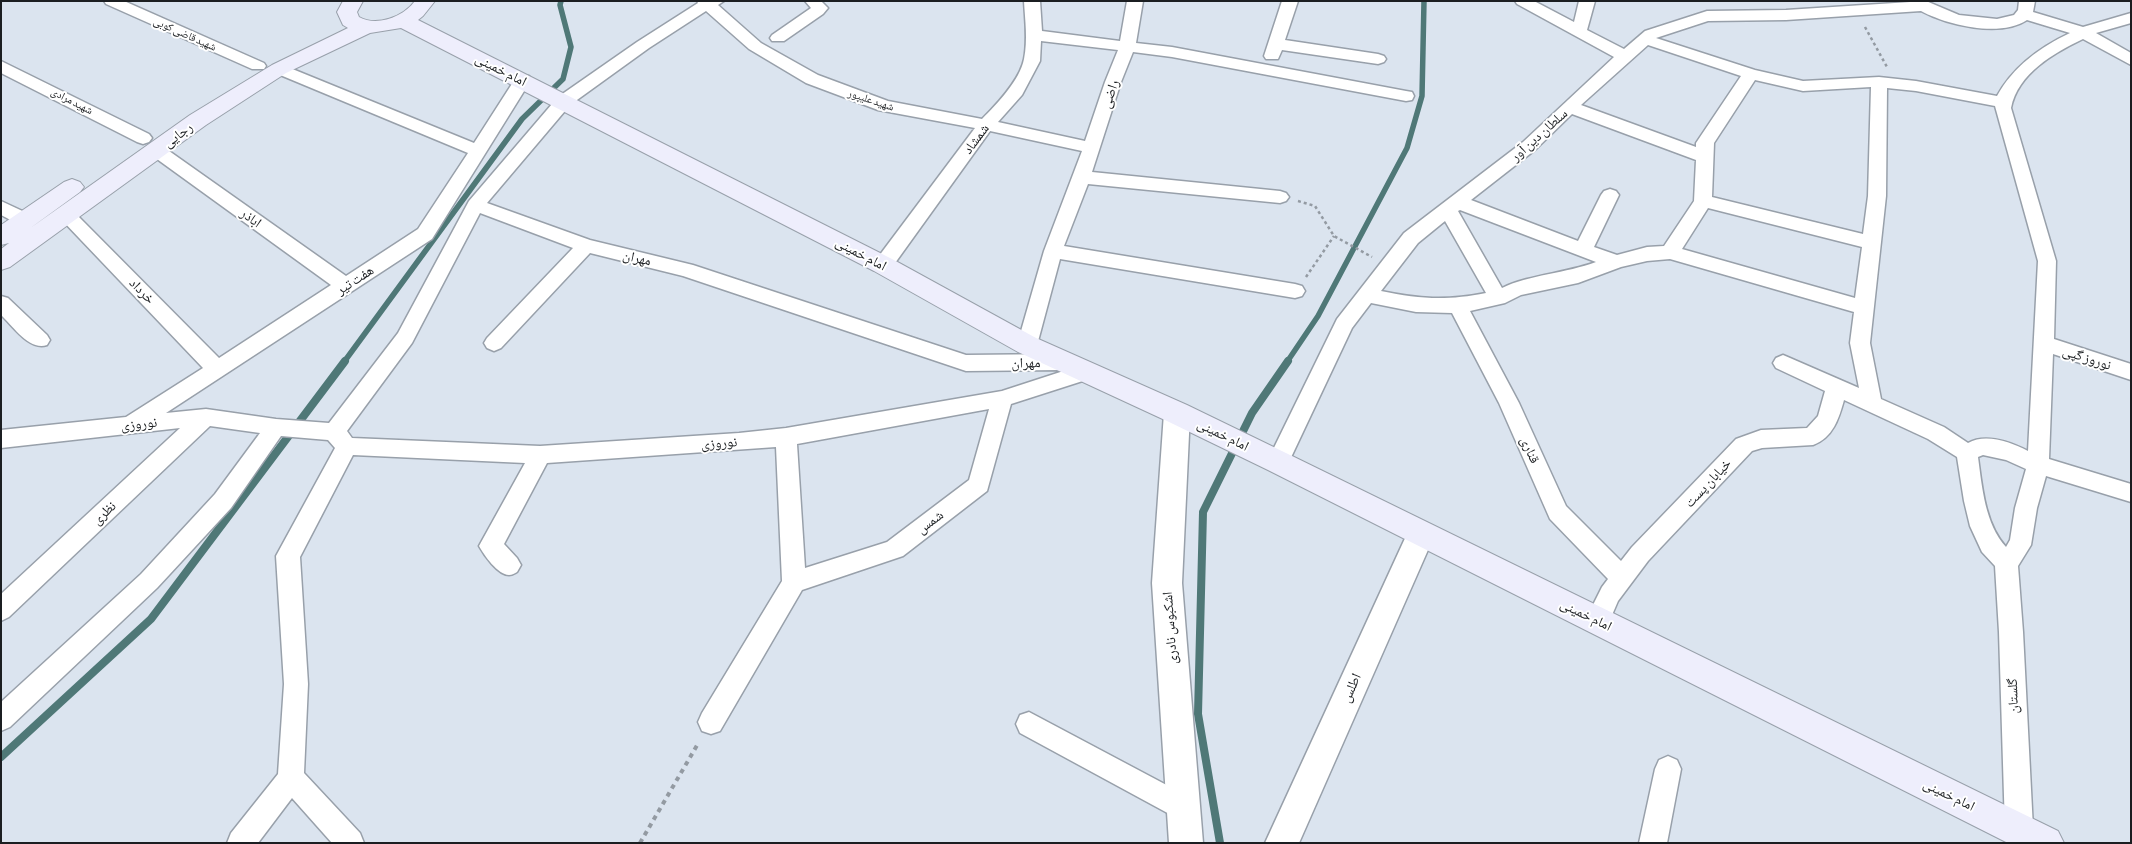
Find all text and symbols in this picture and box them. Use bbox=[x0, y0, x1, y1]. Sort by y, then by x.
street label: شهید قاضی کوبی bbox=[151, 14, 219, 54]
street label: امام خمینی bbox=[472, 50, 530, 90]
street label: راضی bbox=[1097, 77, 1123, 111]
street label: شهید مرادی bbox=[49, 85, 95, 117]
street label: شهید علیپور bbox=[846, 86, 896, 114]
street label: سلطان دین آور bbox=[1507, 105, 1571, 165]
street label: رجایی bbox=[160, 119, 196, 151]
street label: شمشاد bbox=[959, 121, 993, 157]
street label: اباذر bbox=[237, 205, 265, 231]
street label: امام خمینی bbox=[833, 234, 889, 274]
street label: مهران bbox=[621, 247, 653, 269]
street label: هفت تیر bbox=[333, 262, 377, 298]
street label: خرداد bbox=[126, 275, 158, 307]
street label: نوروز گپی bbox=[2061, 342, 2113, 374]
street label: مهران bbox=[1011, 354, 1041, 372]
street label: نوروزی bbox=[120, 414, 158, 434]
street label: امام خمینی bbox=[1194, 415, 1252, 455]
street label: نوروزی bbox=[700, 433, 738, 453]
street label: قناری bbox=[1517, 434, 1543, 466]
street label: خیابان پست bbox=[1681, 455, 1735, 511]
street label: نظری bbox=[88, 498, 120, 528]
street label: شمس bbox=[913, 506, 947, 538]
street label: اشکبوس نادری bbox=[1159, 591, 1181, 665]
street label: امام خمینی bbox=[1557, 595, 1615, 635]
street label: اطلس bbox=[1337, 671, 1365, 705]
street label: گلستان bbox=[2004, 678, 2022, 714]
street label: امام خمینی bbox=[1920, 775, 1978, 815]

